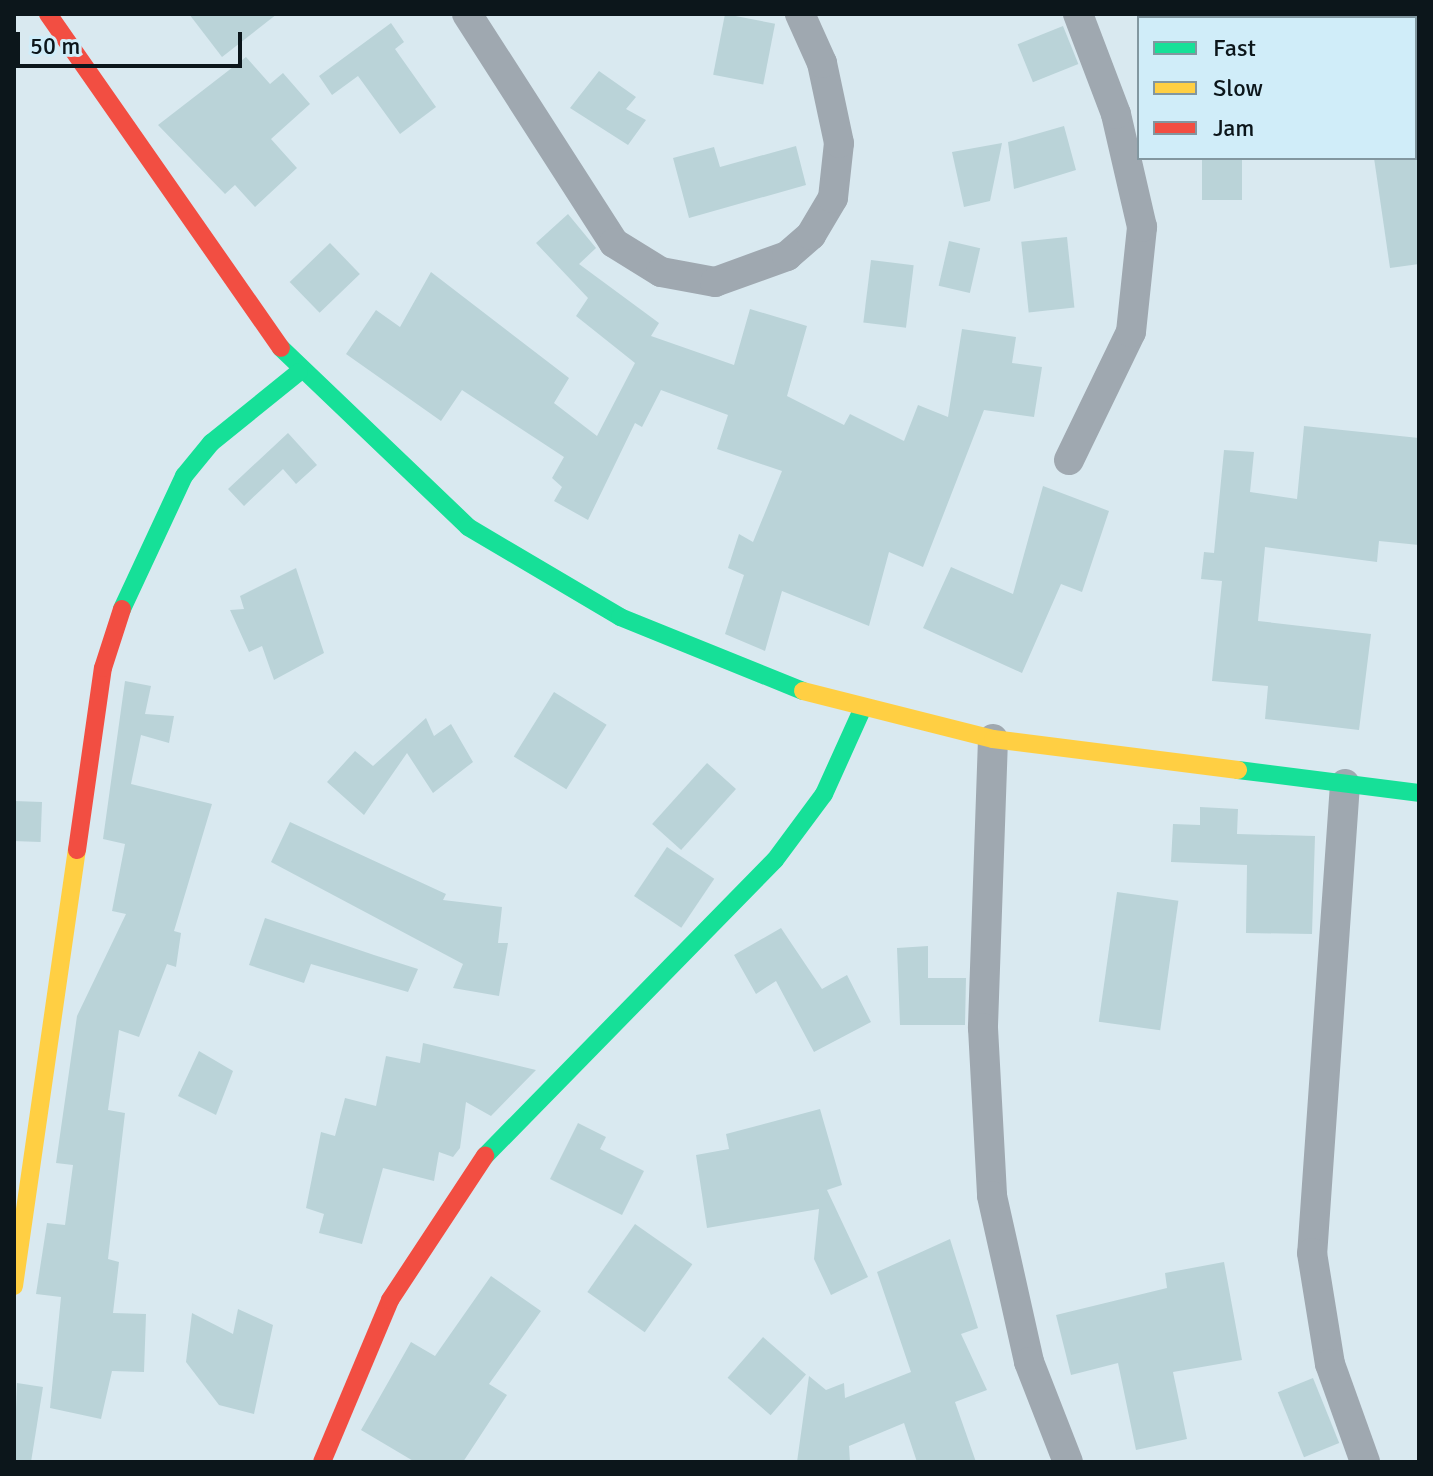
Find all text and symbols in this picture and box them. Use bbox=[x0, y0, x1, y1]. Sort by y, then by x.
scale bar bbox=[20, 16, 246, 66]
legend bbox=[1137, 16, 1417, 160]
text: 50 m bbox=[30, 31, 80, 61]
text: Fast bbox=[1213, 33, 1256, 63]
text: Slow bbox=[1213, 73, 1263, 103]
text: Jam bbox=[1213, 113, 1254, 143]

